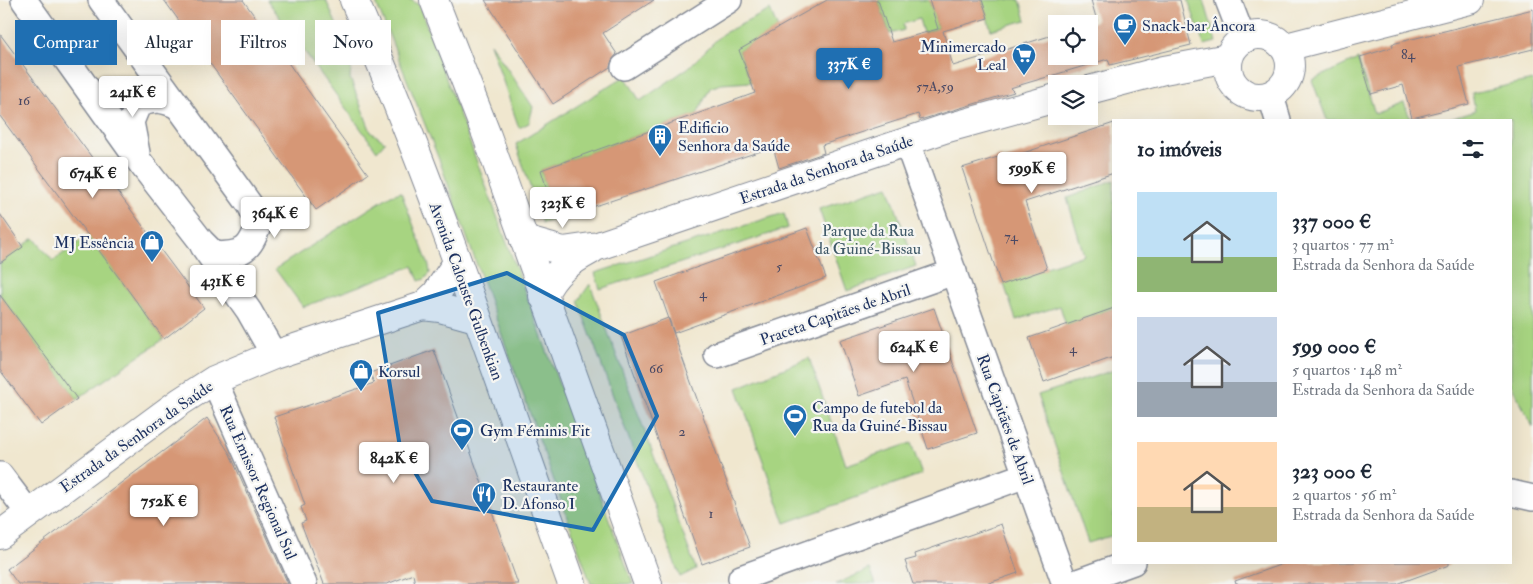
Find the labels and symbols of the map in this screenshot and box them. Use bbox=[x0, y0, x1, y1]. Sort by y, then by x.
cafe icon: Snack-bar Âncora bbox=[1112, 12, 1138, 46]
place label: Snack-bar Âncora bbox=[1142, 16, 1256, 36]
place label: Minimercado Leal bbox=[920, 37, 1006, 75]
supermarket icon: Minimercado Leal bbox=[1011, 42, 1037, 76]
house number: 84 bbox=[1401, 46, 1417, 63]
pin: 337K € bbox=[808, 48, 890, 90]
pin: 241K € bbox=[92, 76, 174, 118]
house number: 57A,59 bbox=[916, 78, 954, 95]
house number: 16 bbox=[18, 92, 31, 109]
place label: Edificio Senhora da Saúde bbox=[678, 118, 790, 156]
building icon: Edificio Senhora da Saúde bbox=[647, 123, 673, 157]
street label: Estrada da Senhora da Saúde bbox=[737, 131, 916, 209]
pin: 599K € bbox=[991, 152, 1073, 194]
pin: 674K € bbox=[52, 156, 134, 199]
pin: 323K € bbox=[522, 186, 604, 229]
pin: 364K € bbox=[234, 196, 316, 239]
street label: Avenida Calouste Gulbenkian bbox=[424, 199, 508, 383]
park label: Parque da Rua da Guiné-Bissau bbox=[815, 221, 921, 259]
house number: 74 bbox=[1004, 228, 1019, 245]
shop icon: MJ Essência bbox=[139, 229, 165, 263]
place label: MJ Essência bbox=[54, 233, 134, 254]
house number: 5 bbox=[776, 258, 783, 275]
pin: 431K € bbox=[182, 264, 264, 307]
street label: Praceta Capitães de Abril bbox=[757, 280, 914, 351]
house number: 4 bbox=[699, 285, 708, 302]
pin: 624K € bbox=[873, 330, 955, 373]
house number: 4 bbox=[1069, 340, 1078, 357]
street label: Rua Capitães de Abril bbox=[971, 351, 1038, 488]
shop icon: Korsul bbox=[348, 358, 374, 392]
house number: 66 bbox=[649, 360, 664, 377]
place label: Korsul bbox=[378, 362, 420, 382]
street label: Estrada da Senhora da Saúde bbox=[56, 376, 217, 497]
place label: Campo de futebol da Rua da Guiné-Bissau bbox=[812, 398, 948, 436]
street label: Rua Emissor Regional Sul bbox=[215, 402, 301, 563]
sports icon: Campo de futebol da Rua da Guiné-Bissau bbox=[782, 403, 808, 437]
sports icon: Gym Féminis Fit bbox=[449, 417, 475, 451]
place label: Gym Féminis Fit bbox=[480, 421, 590, 441]
house number: 2 bbox=[678, 423, 686, 440]
pin: 842K € bbox=[353, 442, 435, 484]
place label: Restaurante D. Afonso I bbox=[502, 476, 578, 514]
restaurant icon: Restaurante D. Afonso I bbox=[471, 481, 497, 515]
pin: 752K € bbox=[123, 484, 205, 527]
house number: 1 bbox=[709, 505, 714, 522]

